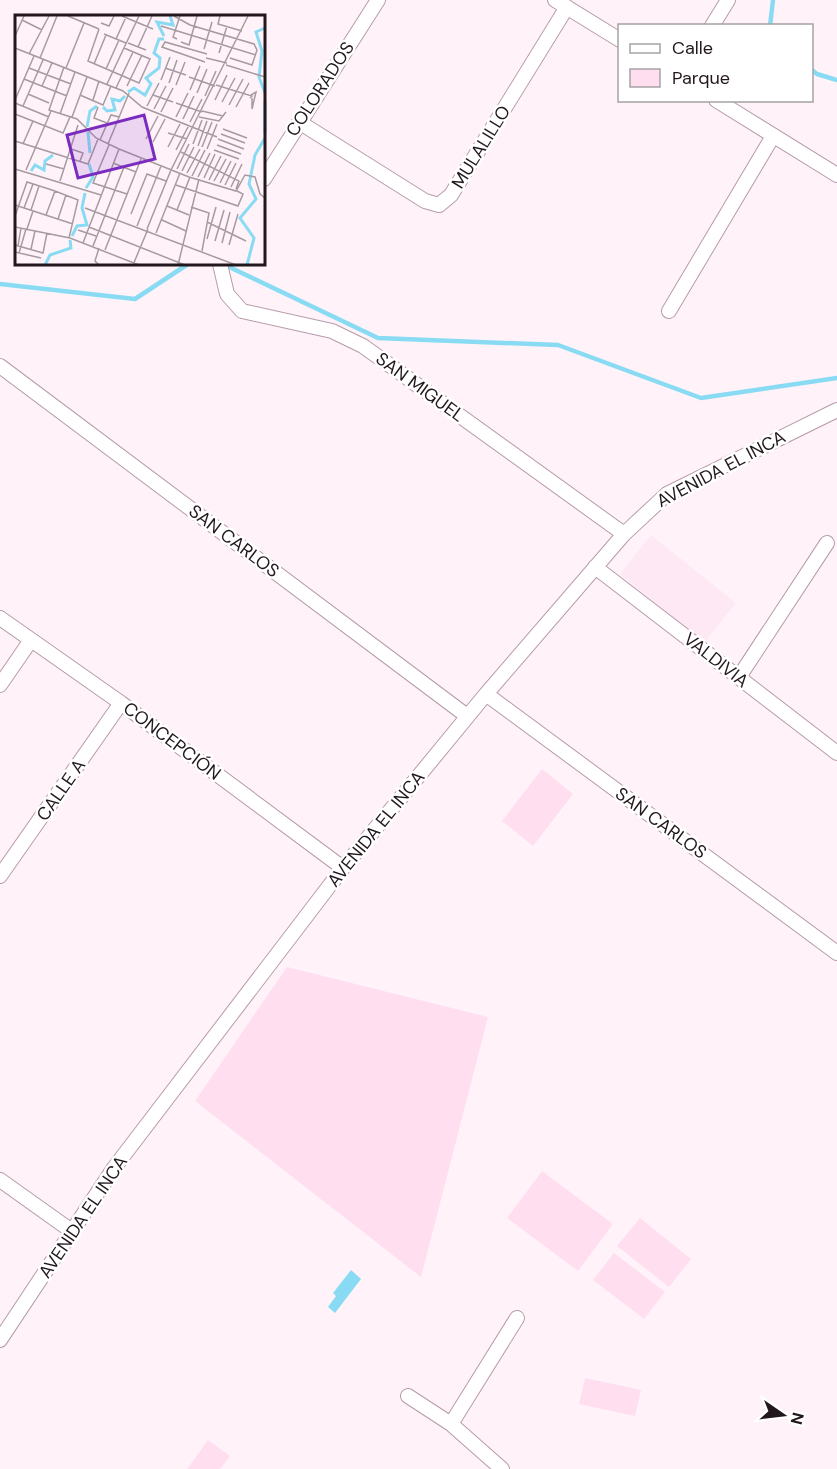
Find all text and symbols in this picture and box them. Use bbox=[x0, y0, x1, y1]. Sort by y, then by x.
inset map bbox=[15, 15, 266, 266]
legend bbox=[618, 24, 813, 102]
text: Calle bbox=[672, 36, 713, 60]
street label: COLORADOS bbox=[280, 37, 360, 141]
text: Parque bbox=[672, 66, 730, 90]
street label: MULALILLO bbox=[446, 101, 516, 193]
street label: SAN MIGUEL bbox=[371, 347, 469, 427]
street label: AVENIDA EL INCA bbox=[652, 425, 790, 513]
street label: SAN CARLOS bbox=[184, 499, 284, 583]
street label: VALDIVIA bbox=[678, 627, 754, 693]
street label: CONCEPCIÓN bbox=[118, 696, 226, 786]
street label: CALLE A bbox=[31, 754, 91, 826]
street label: AVENIDA EL INCA bbox=[322, 766, 430, 892]
street label: SAN CARLOS bbox=[610, 782, 712, 864]
street label: AVENIDA EL INCA bbox=[33, 1151, 133, 1283]
north arrow bbox=[753, 1385, 813, 1445]
text: N bbox=[785, 1410, 809, 1427]

